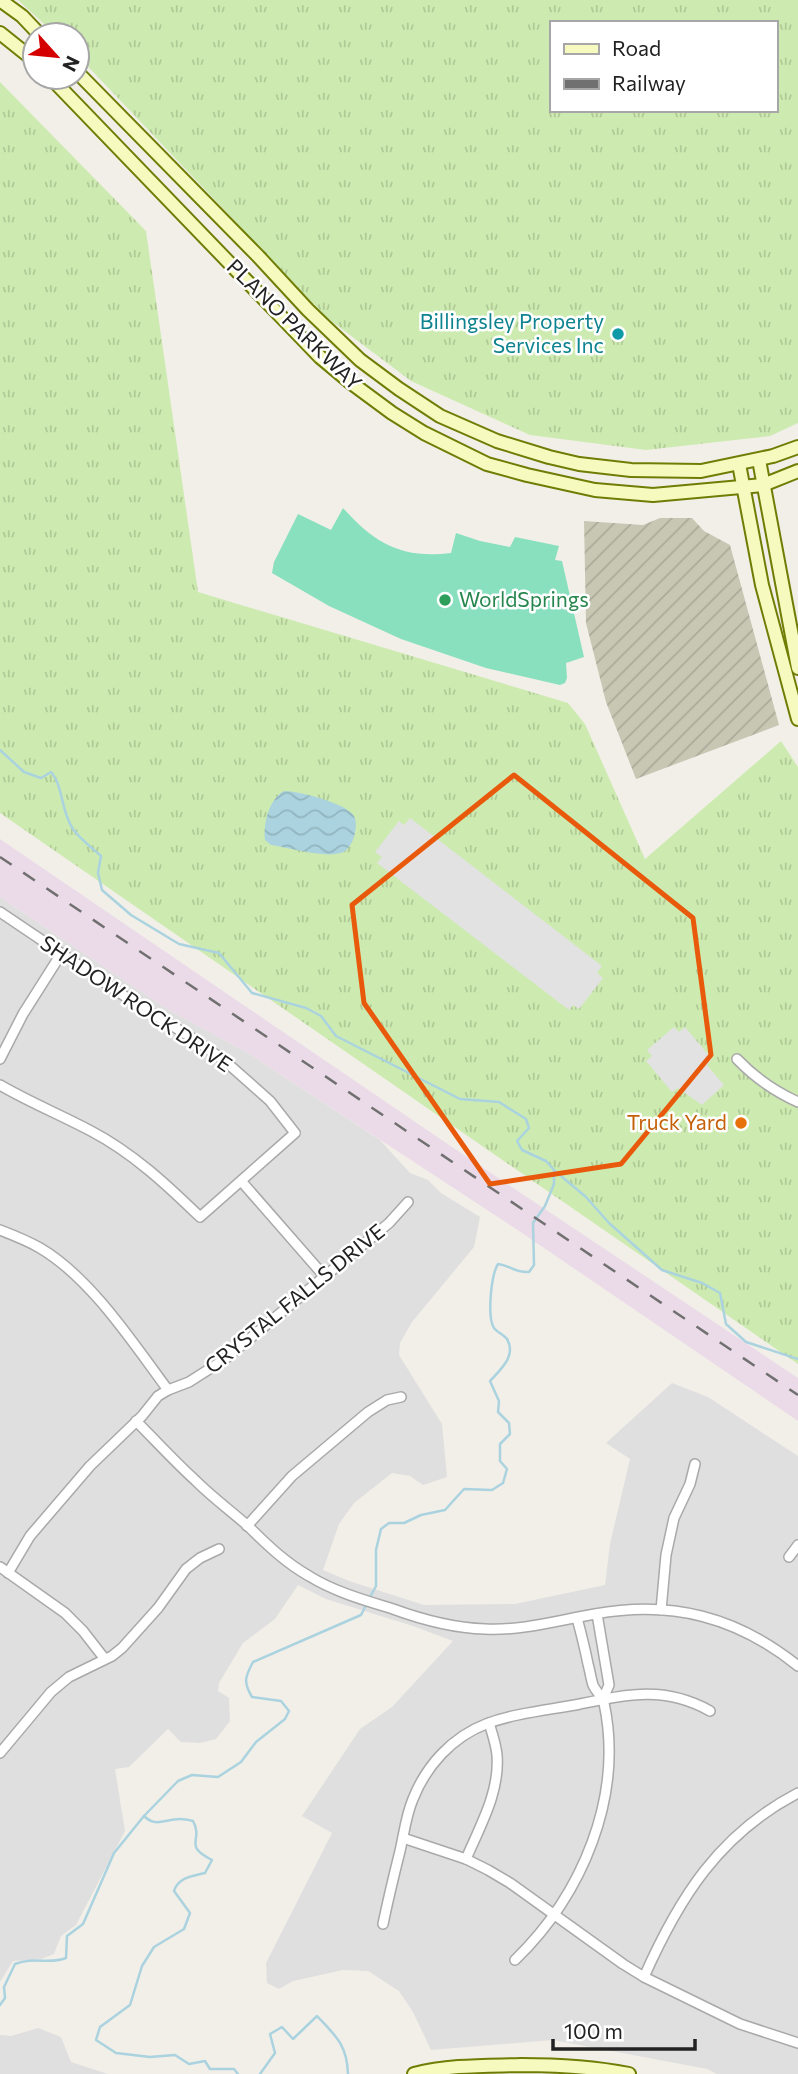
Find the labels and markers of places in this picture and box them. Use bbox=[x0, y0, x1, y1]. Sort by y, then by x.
place label: Billingsley Property Services Inc bbox=[420, 308, 604, 357]
marker: Billingsley Property Services Inc bbox=[610, 326, 626, 342]
place label: WorldSprings bbox=[459, 586, 589, 611]
marker: WorldSprings bbox=[437, 592, 453, 608]
place label: Truck Yard bbox=[627, 1109, 727, 1134]
marker: Truck Yard bbox=[733, 1115, 749, 1131]

